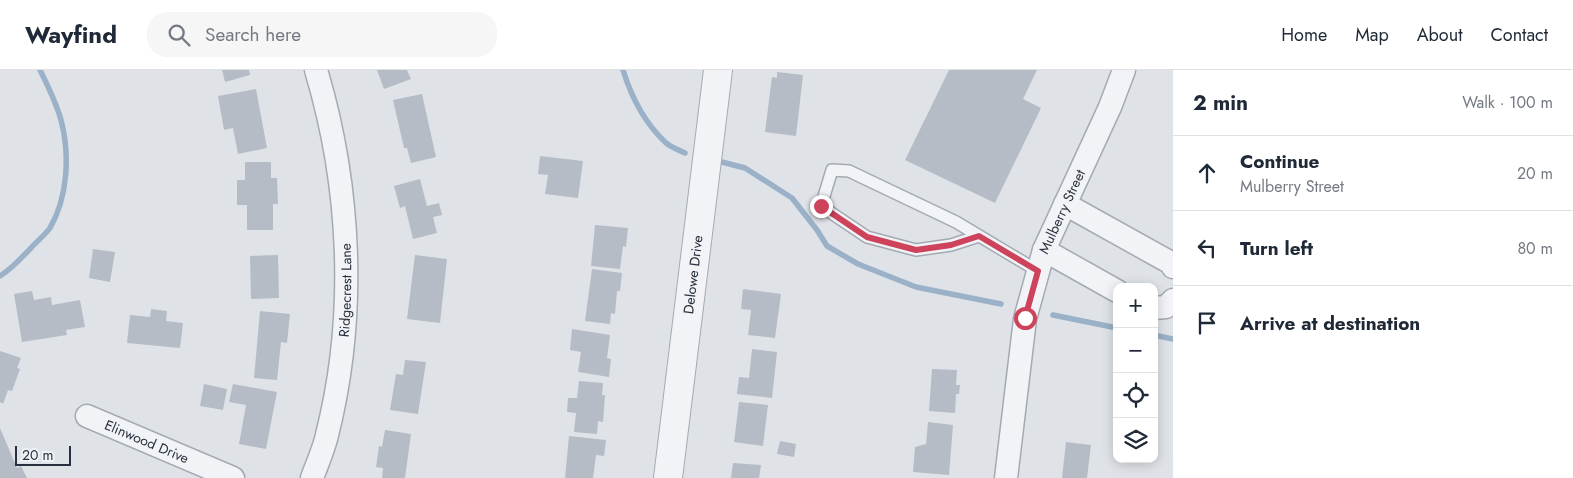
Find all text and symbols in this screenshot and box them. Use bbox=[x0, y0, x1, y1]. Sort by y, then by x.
search box bbox=[147, 12, 497, 57]
text: Wayfind bbox=[25, 17, 117, 52]
icon: search bbox=[165, 21, 193, 49]
text: Search here bbox=[205, 21, 301, 48]
text: Home bbox=[1281, 22, 1327, 48]
text: Map bbox=[1355, 22, 1389, 48]
text: About bbox=[1417, 22, 1462, 48]
text: Contact bbox=[1490, 22, 1548, 48]
text: 2 min bbox=[1193, 88, 1248, 118]
text: Walk · 100 m bbox=[1462, 91, 1553, 114]
text: Continue bbox=[1240, 148, 1319, 175]
icon: ahead bbox=[1193, 159, 1221, 187]
text: 20 m bbox=[1517, 162, 1553, 185]
street label: Mulberry Street bbox=[1034, 166, 1090, 257]
text: Mulberry Street bbox=[1240, 175, 1344, 198]
route end bbox=[810, 195, 833, 218]
street label: Delowe Drive bbox=[678, 234, 708, 315]
icon: left bbox=[1193, 234, 1221, 262]
text: Turn left bbox=[1240, 235, 1313, 262]
text: 80 m bbox=[1517, 237, 1553, 260]
street label: Ridgecrest Lane bbox=[334, 243, 356, 338]
map controls bbox=[1113, 283, 1158, 463]
button: + bbox=[1113, 283, 1158, 328]
route start bbox=[1014, 307, 1037, 330]
icon: arrive bbox=[1193, 309, 1221, 337]
text: Arrive at destination bbox=[1240, 310, 1420, 337]
button: − bbox=[1113, 328, 1158, 373]
button: locate bbox=[1113, 373, 1158, 418]
street label: Elinwood Drive bbox=[102, 415, 192, 468]
button: layers bbox=[1113, 418, 1158, 463]
scale bar bbox=[15, 443, 71, 466]
text: 20 m bbox=[22, 445, 54, 465]

